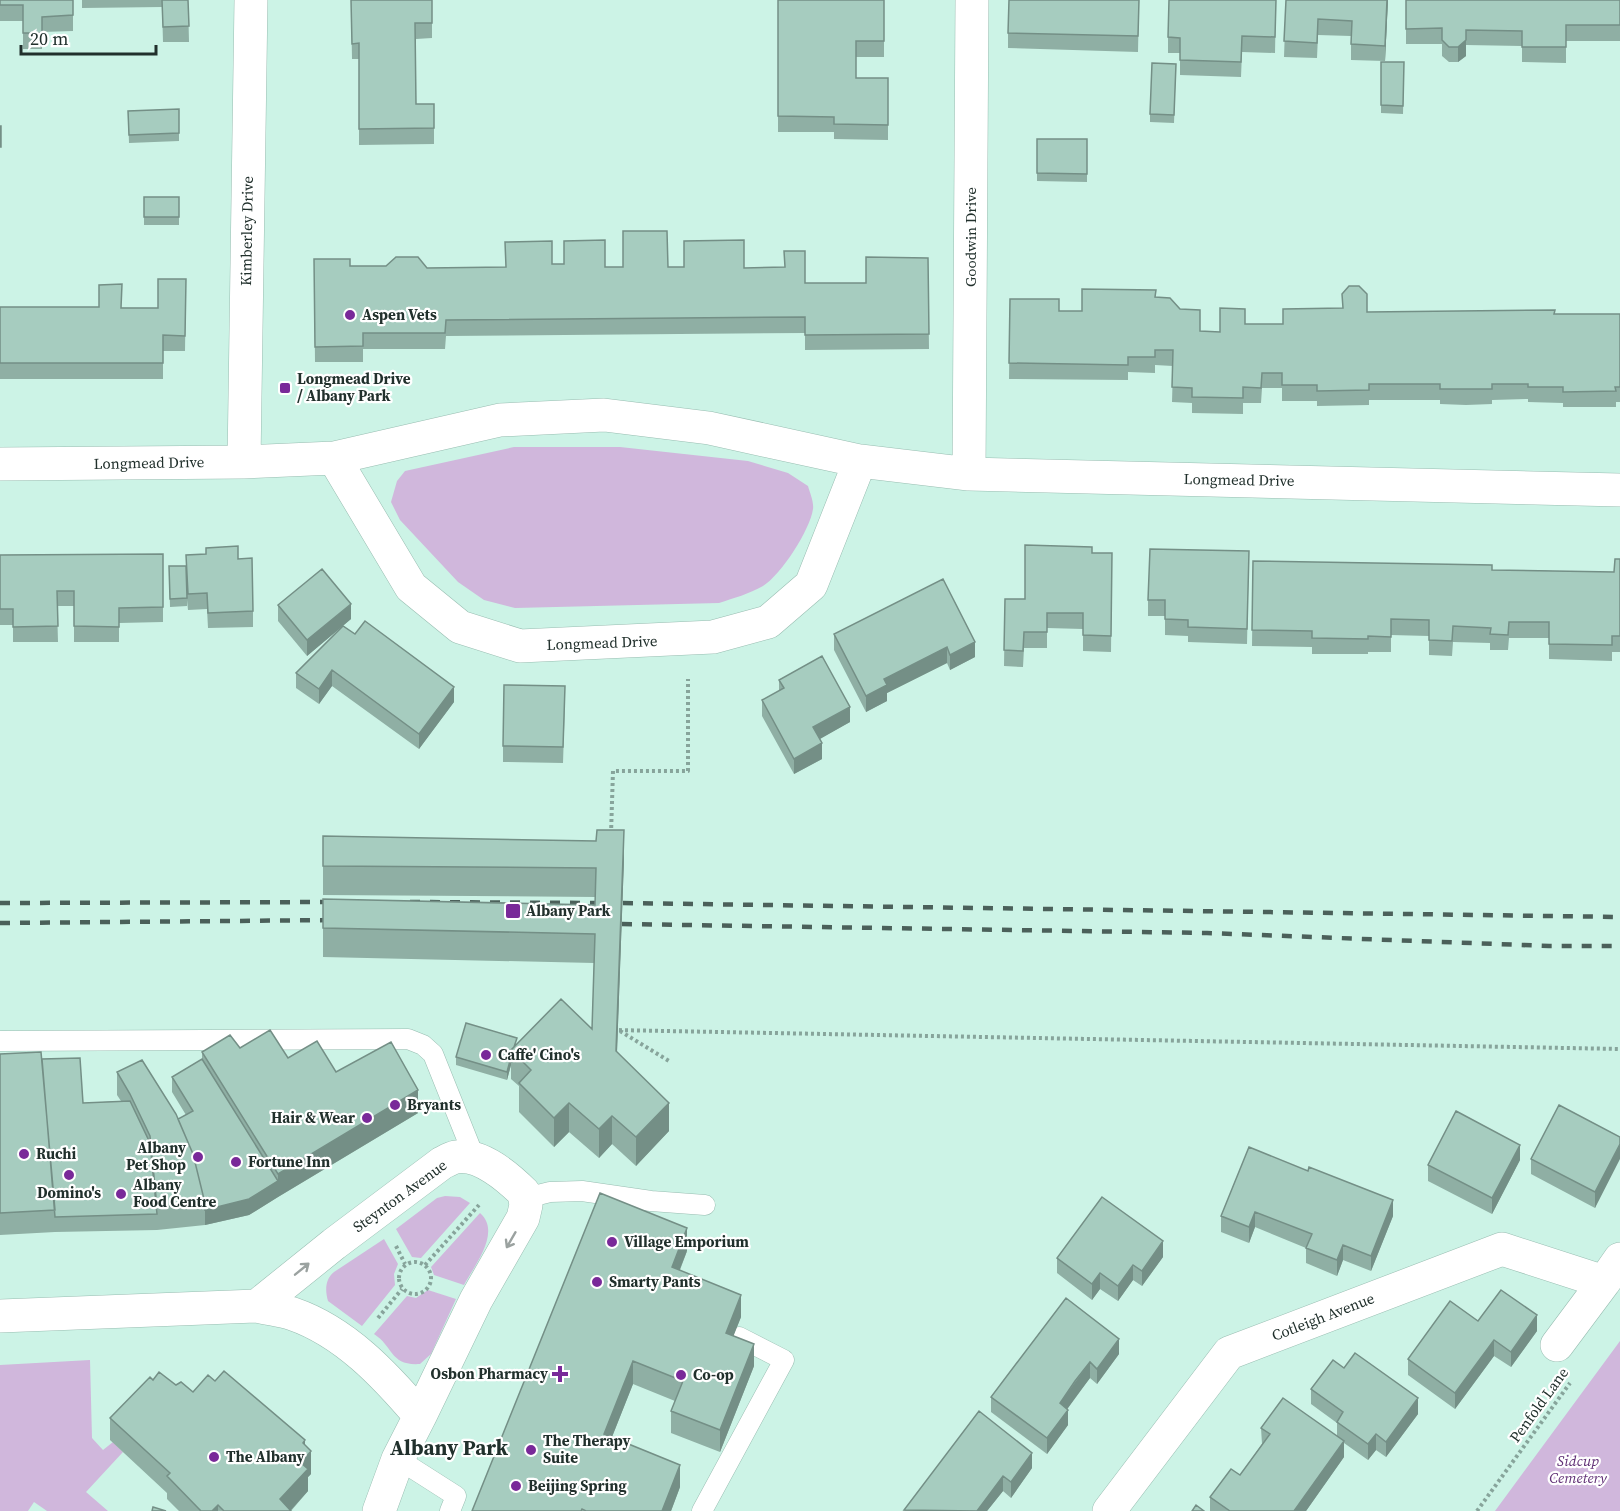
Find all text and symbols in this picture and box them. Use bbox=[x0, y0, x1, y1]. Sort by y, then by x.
scale bar bbox=[21, 18, 156, 56]
text: 20 m bbox=[30, 26, 68, 51]
street label: Kimberley Drive bbox=[235, 176, 258, 286]
street label: Goodwin Drive bbox=[960, 187, 981, 287]
place label: Aspen Vets bbox=[362, 304, 437, 325]
marker: Aspen Vets bbox=[343, 308, 357, 322]
place label: Longmead Drive / Albany Park bbox=[297, 368, 411, 406]
marker: Longmead Drive / Albany Park bbox=[278, 381, 292, 395]
street label: Longmead Drive bbox=[93, 451, 205, 474]
street label: Longmead Drive bbox=[1183, 468, 1295, 491]
street label: Longmead Drive bbox=[546, 630, 658, 655]
place label: Albany Park bbox=[526, 900, 610, 921]
marker: Albany Park bbox=[504, 902, 522, 920]
place label: Caffe' Cino's bbox=[498, 1044, 580, 1065]
marker: Caffe' Cino's bbox=[479, 1048, 493, 1062]
place label: Bryants bbox=[407, 1094, 461, 1115]
marker: Bryants bbox=[388, 1098, 402, 1112]
place label: Hair & Wear bbox=[271, 1107, 355, 1128]
marker: Hair & Wear bbox=[360, 1111, 374, 1125]
place label: Albany Pet Shop bbox=[126, 1137, 186, 1175]
place label: Ruchi bbox=[36, 1143, 77, 1164]
marker: Ruchi bbox=[17, 1147, 31, 1161]
marker: Albany Pet Shop bbox=[191, 1150, 205, 1164]
place label: Fortune Inn bbox=[248, 1151, 330, 1172]
street label: Steynton Avenue bbox=[348, 1154, 451, 1237]
marker: Fortune Inn bbox=[229, 1155, 243, 1169]
marker: Domino's bbox=[62, 1168, 76, 1182]
place label: Albany Food Centre bbox=[133, 1174, 217, 1212]
place label: Domino's bbox=[37, 1182, 101, 1203]
marker: Albany Food Centre bbox=[114, 1187, 128, 1201]
one-way arrow bbox=[505, 1231, 517, 1248]
place label: Village Emporium bbox=[624, 1231, 749, 1252]
marker: Village Emporium bbox=[605, 1235, 619, 1249]
one-way arrow bbox=[294, 1263, 310, 1276]
place label: Smarty Pants bbox=[609, 1271, 701, 1292]
marker: Smarty Pants bbox=[590, 1275, 604, 1289]
street label: Cotleigh Avenue bbox=[1268, 1287, 1377, 1346]
place label: Osbon Pharmacy bbox=[431, 1363, 548, 1384]
street label: Penfold Lane bbox=[1504, 1363, 1573, 1447]
place label: Co-op bbox=[693, 1364, 734, 1385]
marker: Osbon Pharmacy bbox=[553, 1367, 567, 1381]
marker: Co-op bbox=[674, 1368, 688, 1382]
place label: The Therapy Suite bbox=[543, 1430, 631, 1468]
district label: Albany Park bbox=[390, 1433, 509, 1462]
marker: The Therapy Suite bbox=[524, 1443, 538, 1457]
place label: The Albany bbox=[226, 1446, 305, 1467]
marker: The Albany bbox=[207, 1450, 221, 1464]
park label: Sidcup Cemetery bbox=[1549, 1450, 1608, 1488]
place label: Beijing Spring bbox=[528, 1475, 627, 1496]
marker: Beijing Spring bbox=[509, 1479, 523, 1493]

